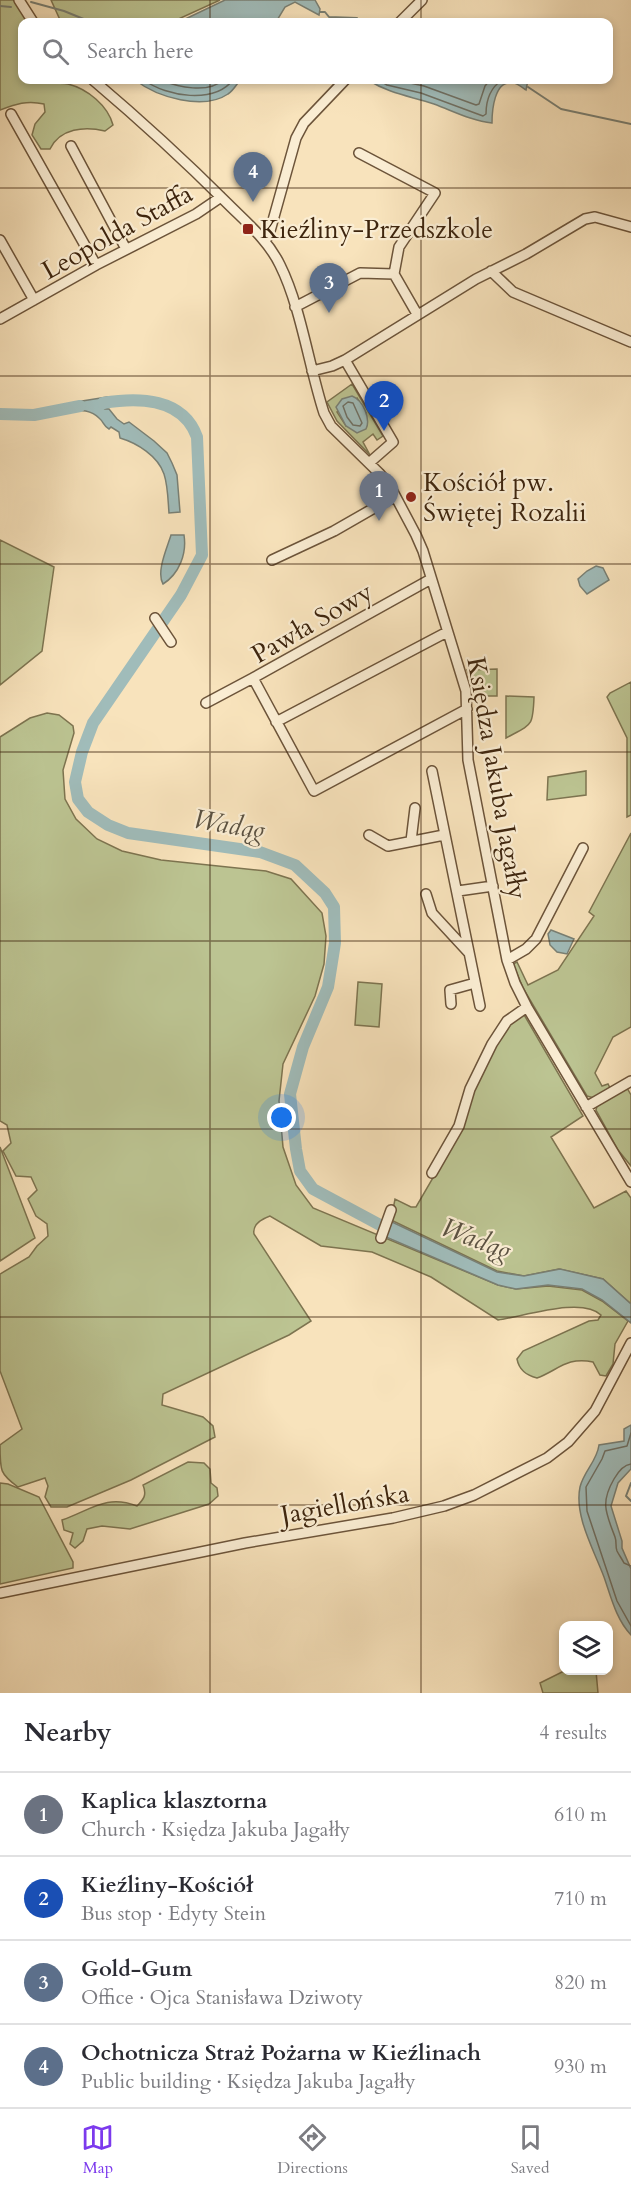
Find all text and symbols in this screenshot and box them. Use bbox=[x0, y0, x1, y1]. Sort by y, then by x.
search box bbox=[18, 18, 613, 84]
icon: search bbox=[39, 35, 72, 68]
text: Search here bbox=[87, 36, 194, 66]
pin: 4 bbox=[234, 152, 272, 202]
street label: Leopolda Staffa bbox=[35, 176, 199, 288]
place label: Kieźliny-Przedszkole bbox=[260, 212, 493, 247]
marker: Kieźliny-Przedszkole bbox=[241, 222, 255, 236]
pin: 3 bbox=[310, 264, 348, 313]
pin: 2 bbox=[364, 382, 404, 431]
place label: Kościół pw. Świętej Rozalii bbox=[423, 465, 586, 530]
pin: 1 bbox=[360, 472, 398, 521]
marker: Kościół pw. Świętej Rozalii bbox=[404, 490, 418, 504]
street label: Pawła Sowy bbox=[245, 574, 379, 672]
street label: Księdza Jakuba Jagałły bbox=[458, 654, 536, 902]
water label: Wadąg bbox=[190, 800, 268, 850]
your location bbox=[267, 1103, 296, 1132]
water label: Wadąg bbox=[435, 1209, 517, 1269]
street label: Jagiellońska bbox=[274, 1476, 412, 1533]
map controls bbox=[559, 1621, 613, 1675]
button: layers bbox=[559, 1621, 613, 1675]
text: Nearby bbox=[24, 1715, 112, 1750]
text: 4 results bbox=[539, 1719, 607, 1746]
text: Kaplica klasztorna bbox=[81, 1786, 267, 1816]
text: 1 bbox=[38, 1801, 49, 1828]
text: 610 m bbox=[554, 1801, 607, 1828]
text: Church · Księdza Jakuba Jagałły bbox=[81, 1816, 350, 1843]
text: Kieźliny-Kościół bbox=[81, 1870, 253, 1900]
text: 2 bbox=[38, 1885, 49, 1912]
text: 710 m bbox=[554, 1885, 607, 1912]
text: Bus stop · Edyty Stein bbox=[81, 1900, 266, 1927]
text: Gold-Gum bbox=[81, 1954, 192, 1984]
text: 3 bbox=[38, 1969, 49, 1996]
text: 820 m bbox=[554, 1969, 607, 1996]
text: Office · Ojca Stanisława Dziwoty bbox=[81, 1984, 363, 2011]
text: Ochotnicza Straż Pożarna w Kieźlinach bbox=[81, 2038, 481, 2068]
text: 4 bbox=[38, 2053, 49, 2080]
text: 930 m bbox=[554, 2053, 607, 2080]
text: Public building · Księdza Jakuba Jagałły bbox=[81, 2068, 415, 2095]
tab: Map bbox=[81, 2121, 114, 2179]
tab: Directions bbox=[277, 2121, 348, 2179]
tab: Saved bbox=[511, 2121, 550, 2179]

